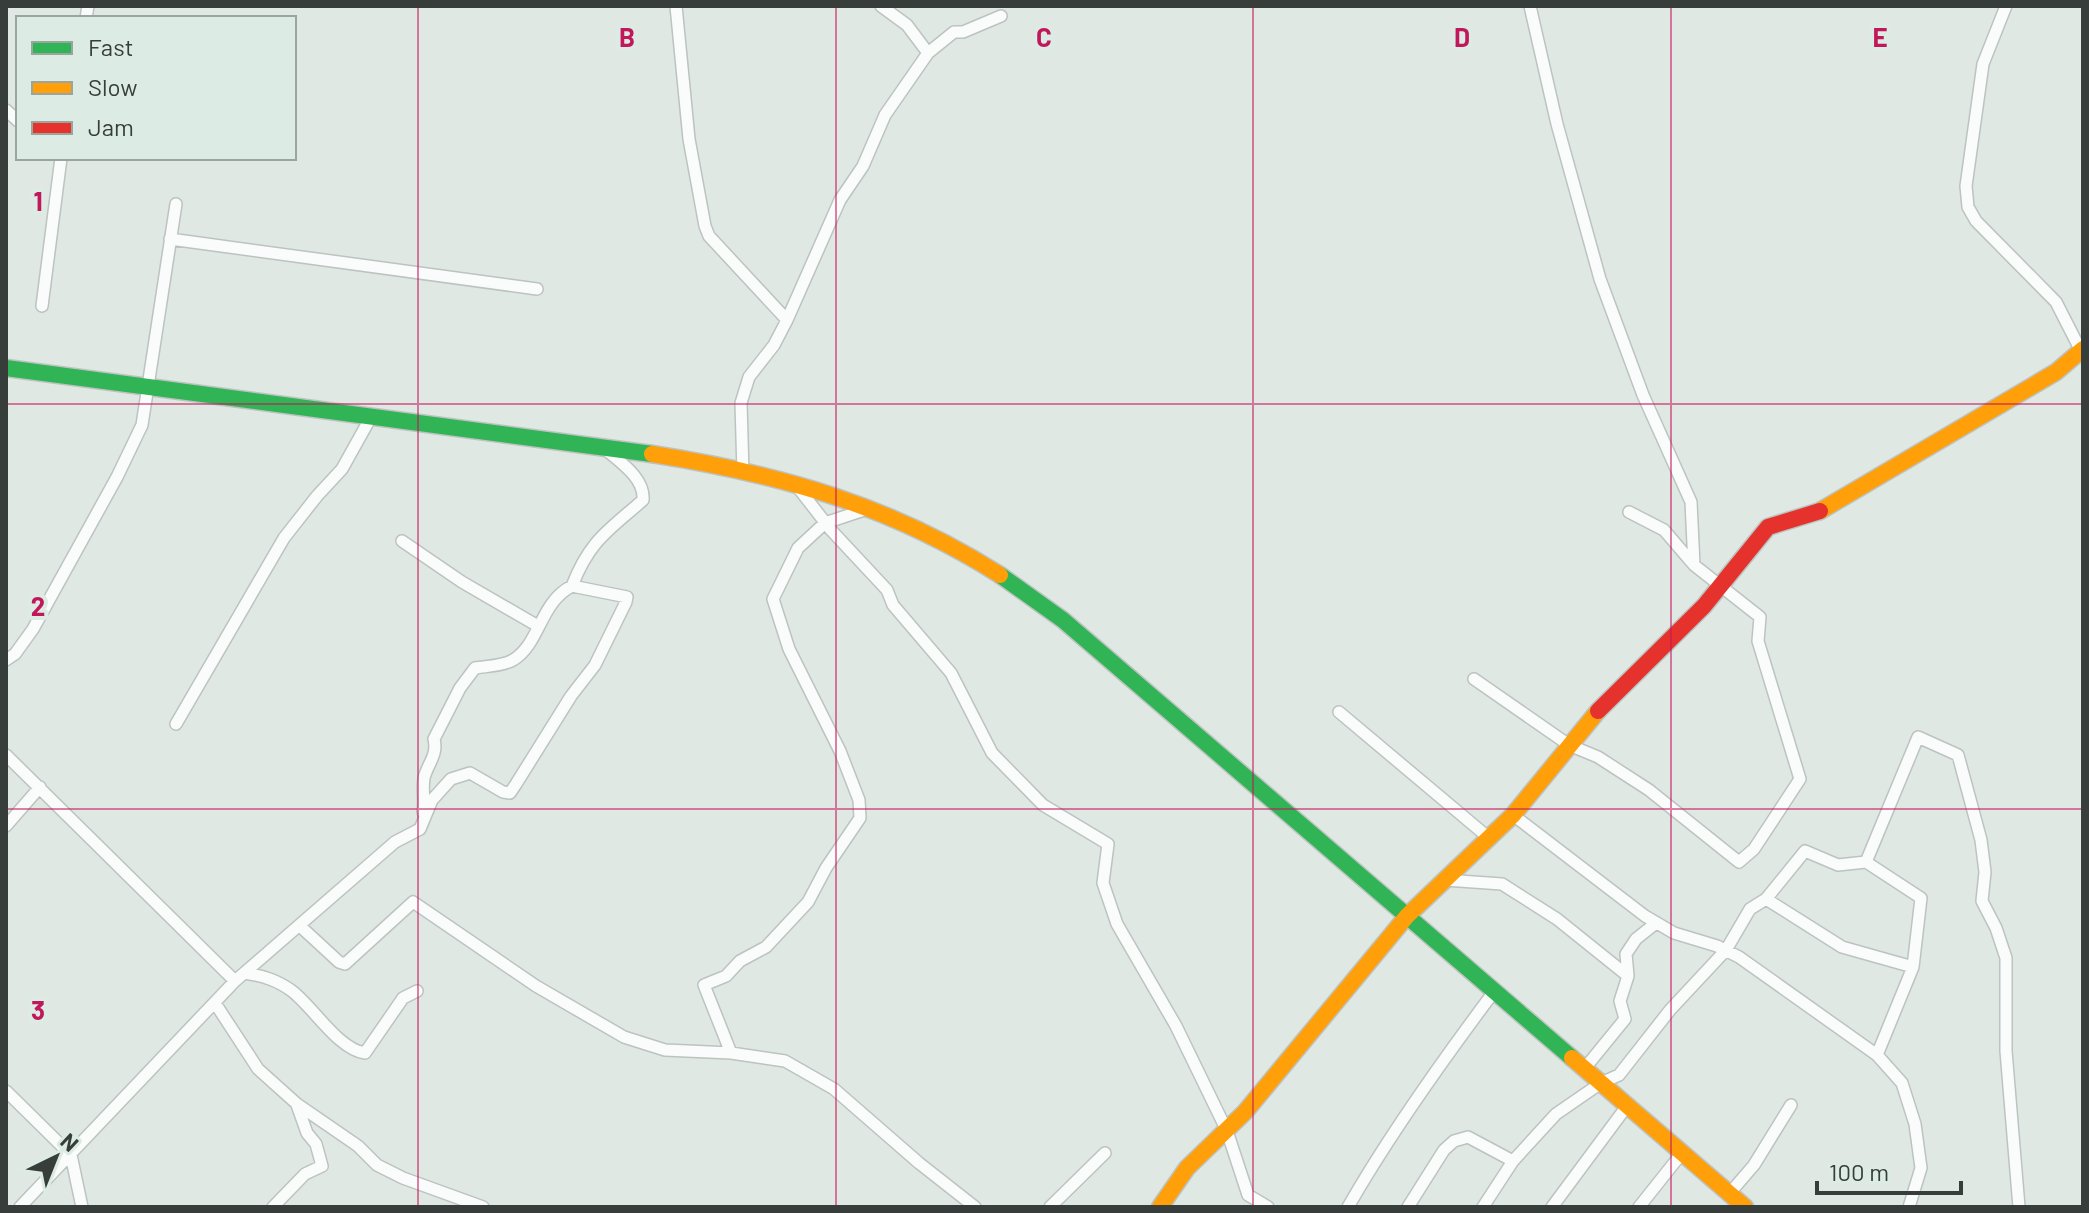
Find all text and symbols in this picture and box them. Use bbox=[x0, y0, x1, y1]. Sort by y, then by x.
legend bbox=[16, 16, 296, 160]
text: B bbox=[619, 21, 635, 52]
text: C bbox=[1036, 21, 1052, 52]
text: D bbox=[1454, 21, 1470, 52]
text: E bbox=[1872, 21, 1888, 52]
text: Fast bbox=[88, 32, 133, 61]
text: Slow bbox=[88, 72, 137, 101]
text: Jam bbox=[88, 112, 134, 141]
text: 1 bbox=[33, 185, 43, 216]
text: 2 bbox=[31, 590, 45, 621]
text: 3 bbox=[31, 994, 45, 1025]
north arrow bbox=[16, 1117, 96, 1197]
text: N bbox=[56, 1127, 85, 1156]
scale bar bbox=[1817, 1145, 1961, 1195]
text: 100 m bbox=[1829, 1157, 1889, 1186]

